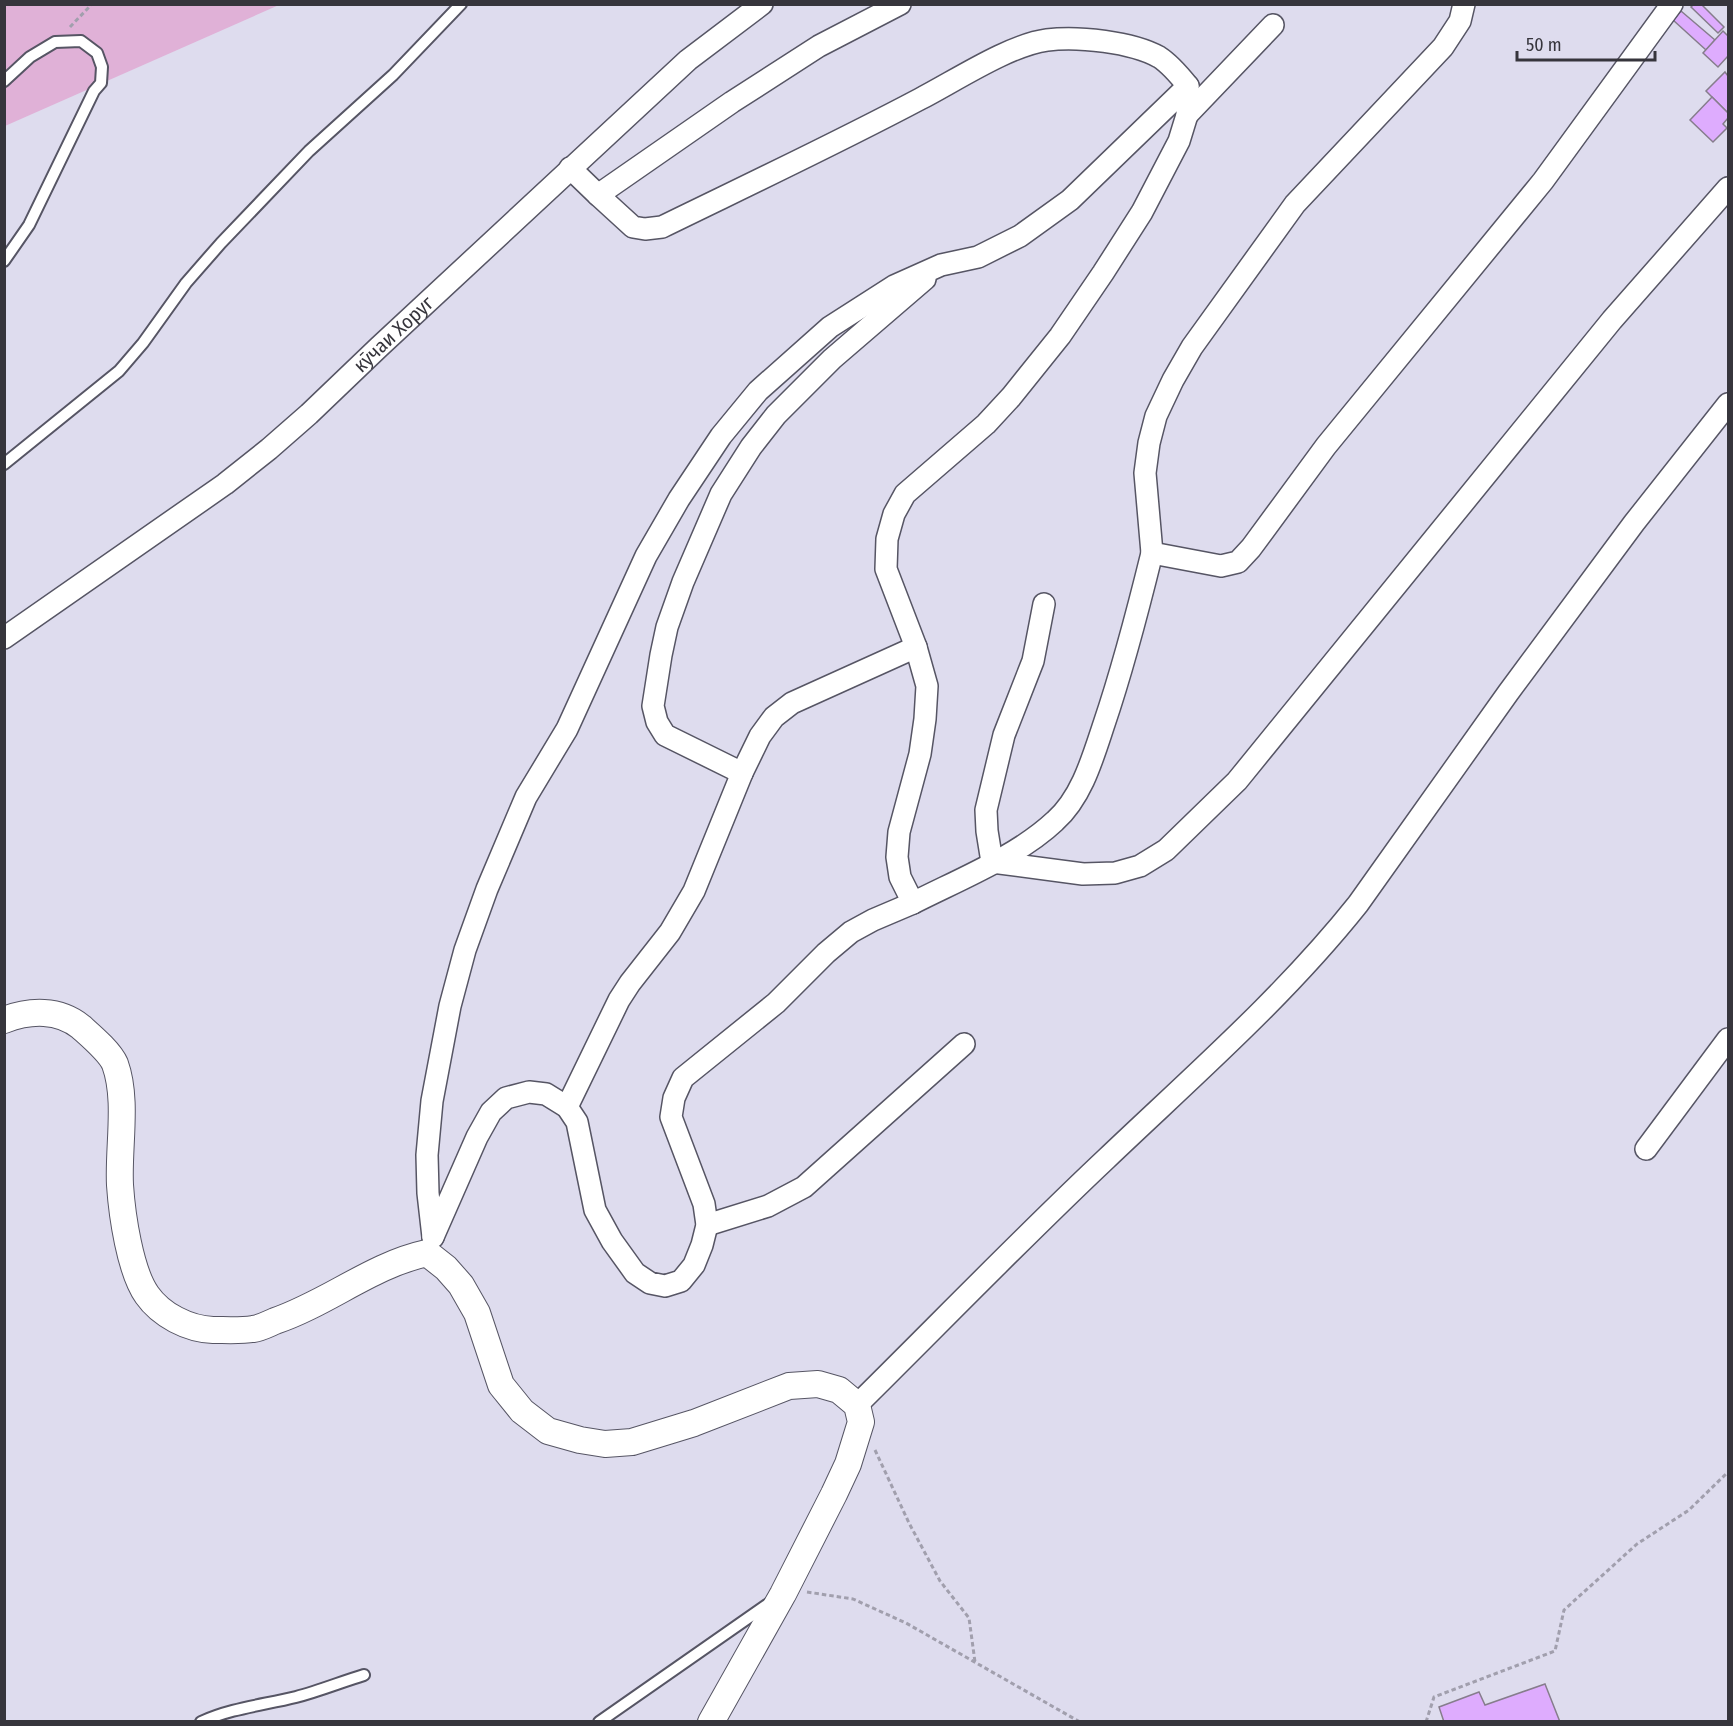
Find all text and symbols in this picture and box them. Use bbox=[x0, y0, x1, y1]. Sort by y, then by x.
scale bar bbox=[1517, 24, 1655, 62]
text: 50 m bbox=[1526, 34, 1562, 56]
street label: кӯчаи Хоруг bbox=[348, 291, 438, 377]

